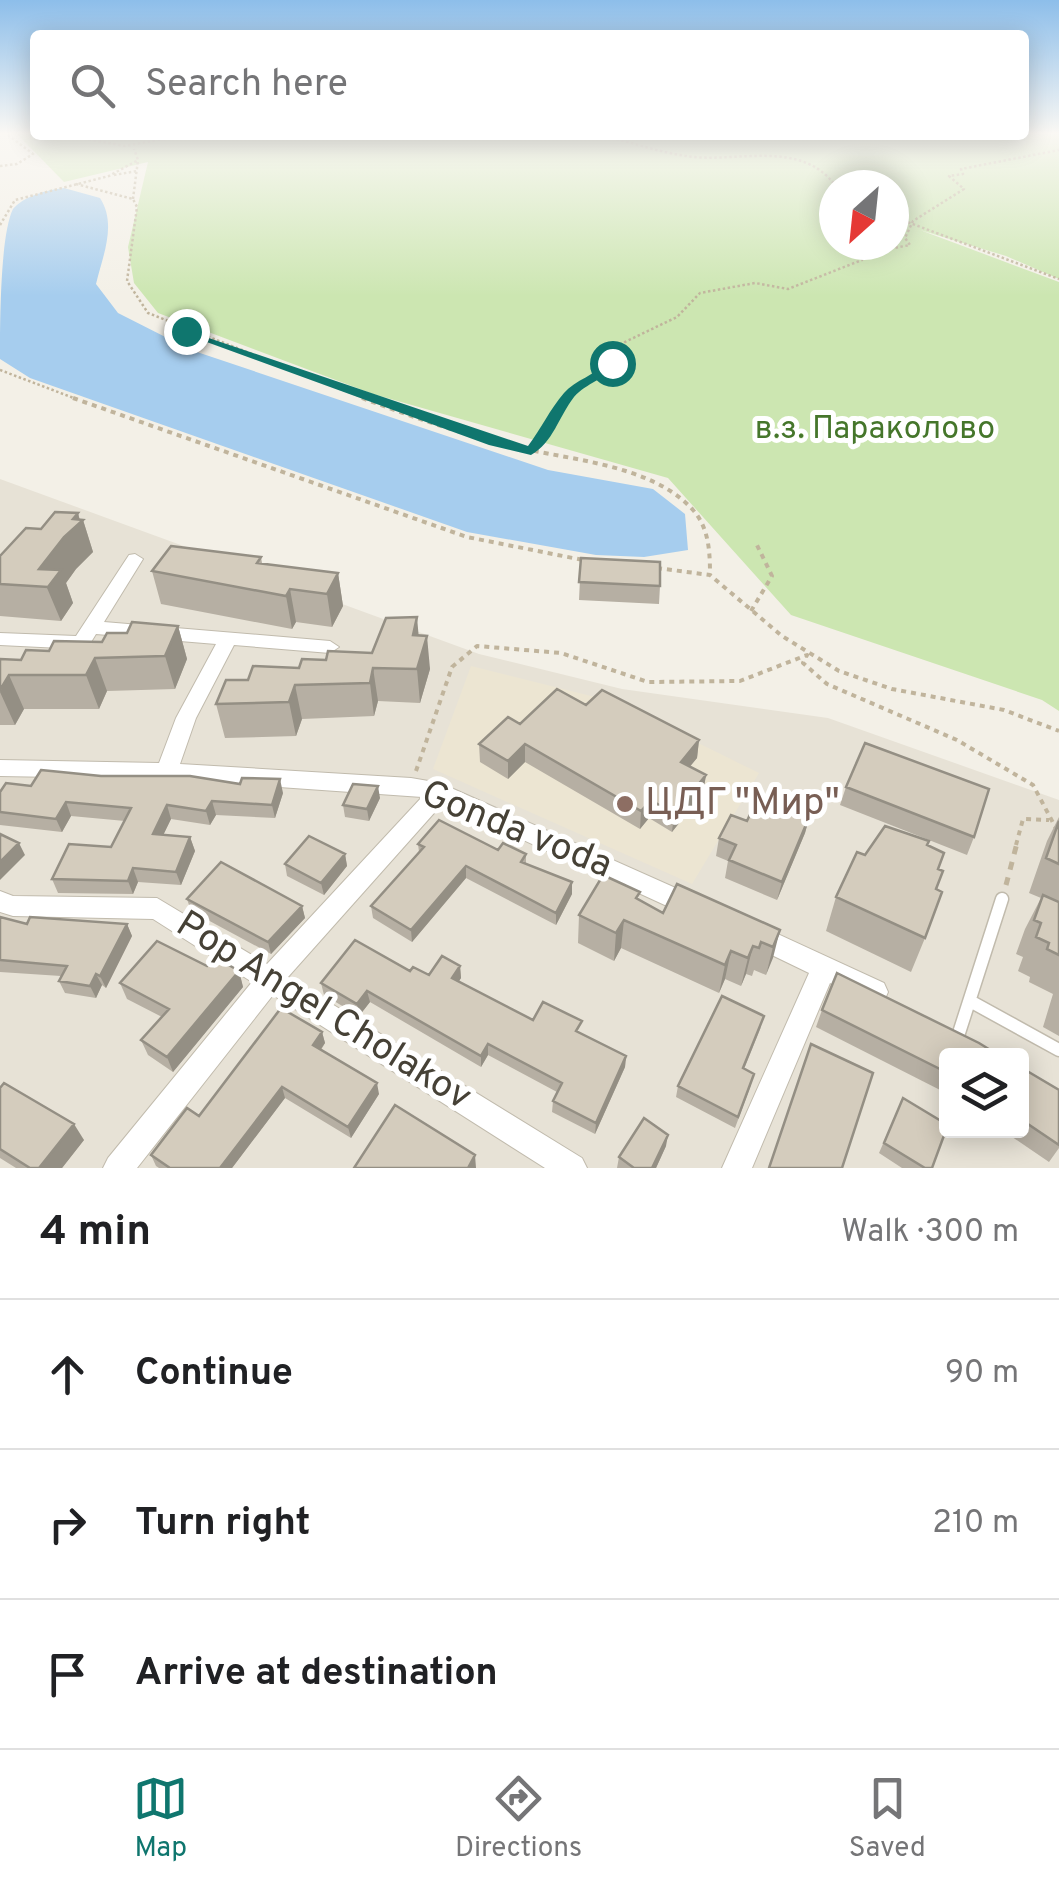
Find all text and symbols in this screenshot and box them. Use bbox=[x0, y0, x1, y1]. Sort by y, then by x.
search box bbox=[30, 30, 1029, 140]
icon: search bbox=[65, 58, 120, 113]
text: Search here bbox=[145, 61, 348, 110]
north arrow bbox=[819, 170, 909, 260]
route end bbox=[164, 309, 210, 355]
route start bbox=[590, 341, 636, 387]
park label: в.з. Параколово bbox=[755, 410, 995, 450]
street label: Gonda voda bbox=[413, 770, 619, 892]
place label: ЦДГ "Мир" bbox=[645, 780, 840, 829]
marker: ЦДГ "Мир" bbox=[614, 793, 636, 815]
street label: Pop Angel Cholakov bbox=[166, 901, 480, 1123]
map controls bbox=[939, 1048, 1029, 1138]
button: layers bbox=[939, 1048, 1029, 1138]
text: 4 min bbox=[40, 1207, 151, 1260]
text: Walk · 300 m bbox=[841, 1213, 1019, 1253]
icon: ahead bbox=[40, 1347, 95, 1402]
text: Continue bbox=[135, 1350, 293, 1399]
text: 90 m bbox=[945, 1354, 1019, 1394]
icon: right bbox=[40, 1497, 95, 1552]
text: Turn right bbox=[135, 1500, 310, 1549]
text: 210 m bbox=[932, 1504, 1019, 1544]
icon: arrive bbox=[40, 1647, 95, 1702]
text: Arrive at destination bbox=[135, 1650, 498, 1699]
tab: Map bbox=[133, 1771, 188, 1867]
tab: Directions bbox=[455, 1771, 582, 1867]
tab: Saved bbox=[849, 1771, 926, 1867]

